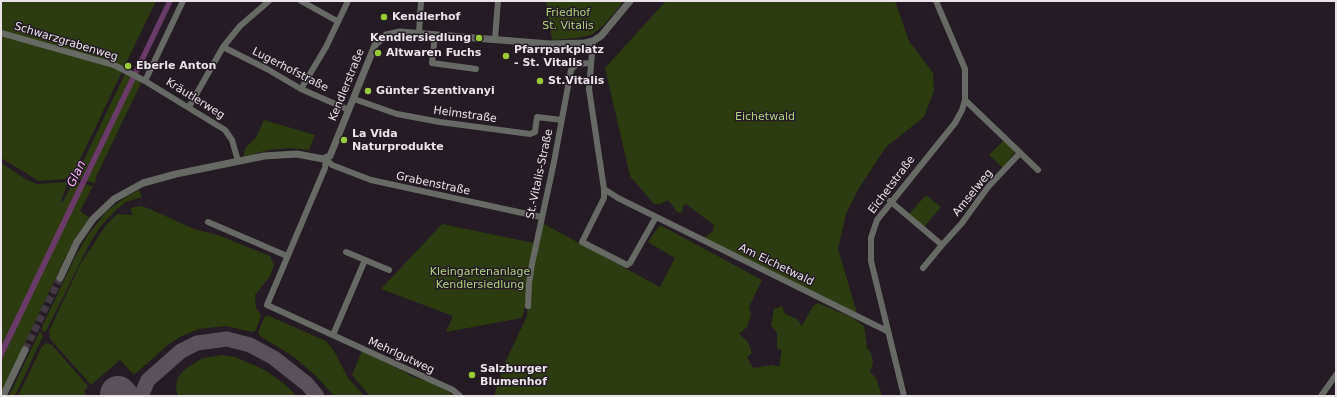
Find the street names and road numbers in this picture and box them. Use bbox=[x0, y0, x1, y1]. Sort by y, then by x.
street label: Schwarzgrabenweg bbox=[13, 20, 119, 64]
street label: Lugerhofstraße bbox=[250, 45, 330, 95]
street label: Kendlerstraße bbox=[327, 47, 367, 123]
street label: Kräutlerweg bbox=[163, 76, 227, 122]
street label: Heimstraße bbox=[432, 104, 498, 126]
street label: St.-Vitalis-Straße bbox=[524, 128, 556, 220]
street label: Eichetstraße bbox=[866, 153, 918, 217]
street label: Amselweg bbox=[950, 167, 996, 219]
street label: Grabenstraße bbox=[395, 170, 471, 198]
street label: Am Eichetwald bbox=[736, 241, 816, 289]
street label: Mehrlgutweg bbox=[366, 335, 436, 377]

